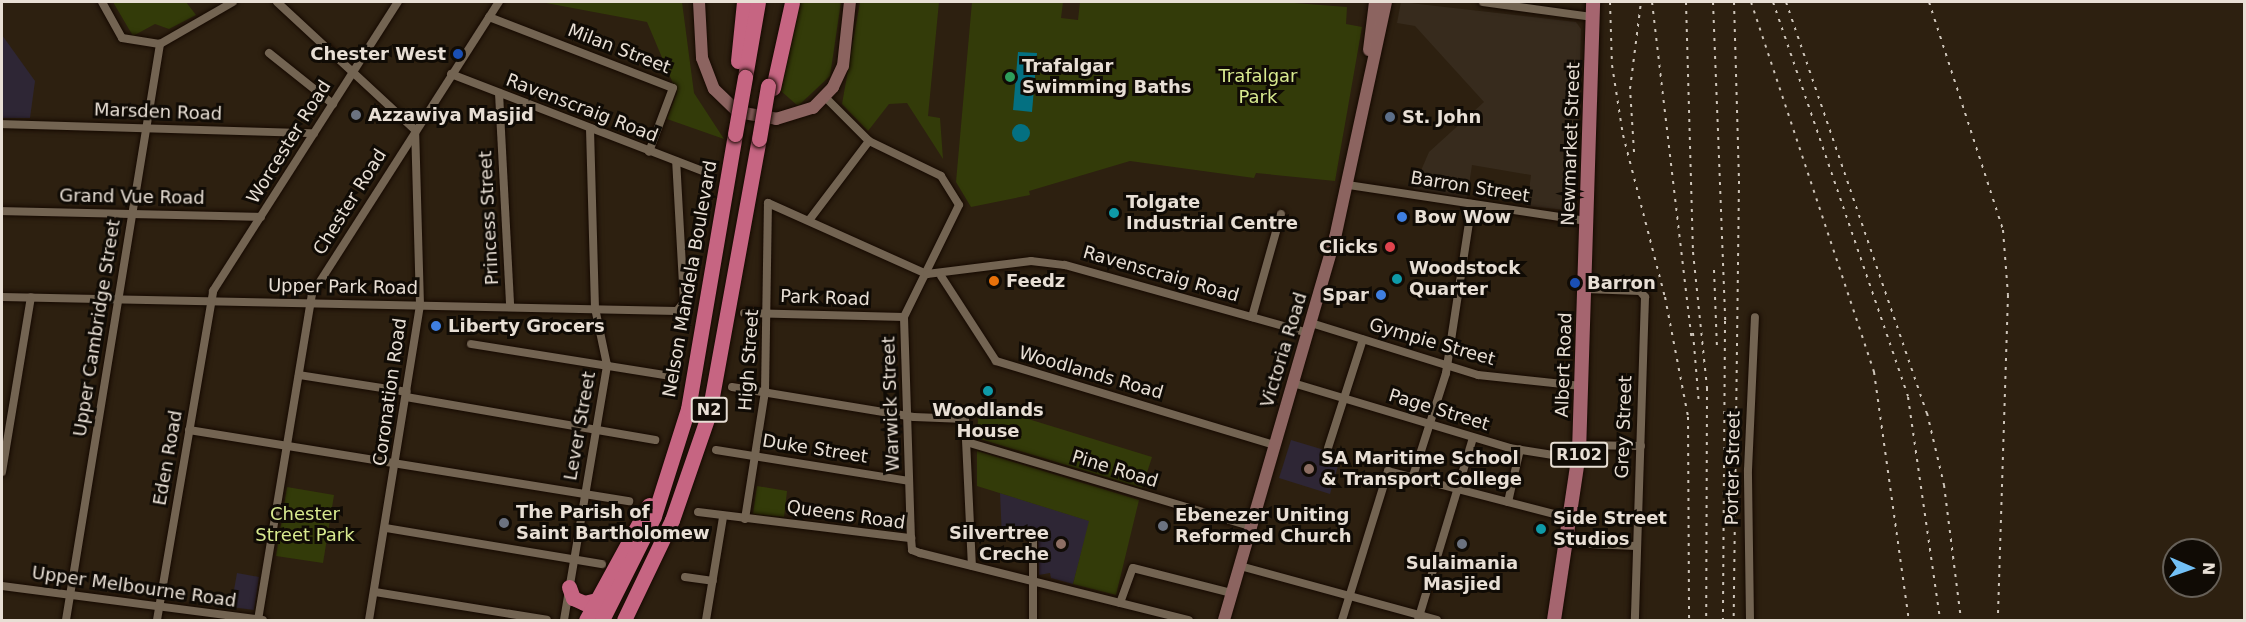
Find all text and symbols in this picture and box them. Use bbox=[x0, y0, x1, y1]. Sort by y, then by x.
street label: Milan Street bbox=[565, 19, 673, 79]
place label: Chester West bbox=[310, 43, 446, 65]
marker: Chester West bbox=[451, 47, 465, 61]
place label: Trafalgar Swimming Baths bbox=[1022, 56, 1191, 98]
street label: Newmarket Street bbox=[1557, 62, 1585, 226]
park label: Trafalgar Park bbox=[1218, 66, 1298, 109]
street label: Ravenscraig Road bbox=[503, 69, 661, 147]
marker: Trafalgar Swimming Baths bbox=[1003, 70, 1017, 84]
street label: Worcester Road bbox=[242, 76, 336, 208]
street label: Marsden Road bbox=[94, 99, 222, 125]
place label: Azzawiya Masjid bbox=[368, 104, 534, 126]
place label: St. John bbox=[1402, 106, 1481, 128]
marker: Azzawiya Masjid bbox=[349, 108, 363, 122]
marker: St. John bbox=[1383, 110, 1397, 124]
street label: Chester Road bbox=[309, 145, 391, 259]
street label: Princess Street bbox=[475, 150, 503, 286]
street label: Nelson Mandela Boulevard bbox=[658, 159, 722, 399]
street label: Barron Street bbox=[1409, 167, 1531, 207]
street label: Grand Vue Road bbox=[59, 185, 205, 209]
place label: Tolgate Industrial Centre bbox=[1126, 192, 1298, 234]
marker: Tolgate Industrial Centre bbox=[1107, 206, 1121, 220]
place label: Bow Wow bbox=[1414, 206, 1511, 228]
marker: Bow Wow bbox=[1395, 210, 1409, 224]
street label: Upper Cambridge Street bbox=[69, 218, 125, 438]
place label: Clicks bbox=[1319, 236, 1378, 258]
marker: Clicks bbox=[1383, 240, 1397, 254]
street label: Ravenscraig Road bbox=[1080, 241, 1242, 307]
place label: Woodstock Quarter bbox=[1409, 258, 1520, 300]
place label: Feedz bbox=[1006, 270, 1065, 292]
marker: Woodstock Quarter bbox=[1390, 272, 1404, 286]
place label: Barron bbox=[1587, 272, 1656, 294]
marker: Feedz bbox=[987, 274, 1001, 288]
street label: Upper Park Road bbox=[268, 275, 418, 299]
marker: Barron bbox=[1568, 276, 1582, 290]
place label: Spar bbox=[1322, 284, 1369, 306]
street label: Park Road bbox=[780, 286, 870, 310]
marker: Spar bbox=[1374, 288, 1388, 302]
street label: Victoria Road bbox=[1256, 290, 1312, 410]
street label: High Street bbox=[735, 308, 763, 412]
street label: Albert Road bbox=[1551, 312, 1577, 418]
street label: Gympie Street bbox=[1367, 314, 1497, 370]
place label: Liberty Grocers bbox=[448, 315, 605, 337]
street label: Coronation Road bbox=[369, 317, 411, 467]
marker: Liberty Grocers bbox=[429, 319, 443, 333]
street label: Warwick Street bbox=[878, 336, 904, 472]
street label: Woodlands Road bbox=[1016, 342, 1166, 404]
street label: Lever Street bbox=[560, 370, 600, 482]
street label: Grey Street bbox=[1611, 375, 1637, 479]
marker: Woodlands House bbox=[981, 384, 995, 398]
street label: Page Street bbox=[1386, 384, 1492, 436]
road number: N2 bbox=[690, 397, 728, 423]
place label: Woodlands House bbox=[932, 400, 1044, 442]
street label: Eden Road bbox=[149, 409, 187, 507]
street label: Porter Street bbox=[1721, 411, 1745, 525]
street label: Duke Street bbox=[761, 430, 869, 468]
road number: R102 bbox=[1549, 442, 1609, 468]
street label: Pine Road bbox=[1069, 446, 1161, 492]
place label: SA Maritime School & Transport College bbox=[1321, 448, 1522, 490]
marker: SA Maritime School & Transport College bbox=[1302, 462, 1316, 476]
street label: Queens Road bbox=[785, 496, 907, 534]
place label: The Parish of Saint Bartholomew bbox=[516, 502, 710, 544]
park label: Chester Street Park bbox=[255, 504, 355, 546]
place label: Ebenezer Uniting Reformed Church bbox=[1175, 505, 1351, 548]
place label: Side Street Studios bbox=[1553, 508, 1667, 550]
marker: The Parish of Saint Bartholomew bbox=[497, 516, 511, 530]
marker: Ebenezer Uniting Reformed Church bbox=[1156, 519, 1170, 533]
marker: Side Street Studios bbox=[1534, 522, 1548, 536]
place label: Silvertree Creche bbox=[949, 523, 1049, 566]
marker: Silvertree Creche bbox=[1054, 537, 1068, 551]
marker: Sulaimania Masjied bbox=[1455, 537, 1469, 551]
north arrow bbox=[2162, 538, 2222, 598]
place label: Sulaimania Masjied bbox=[1406, 553, 1518, 596]
street label: Upper Melbourne Road bbox=[30, 562, 238, 612]
text: N bbox=[2199, 562, 2218, 576]

